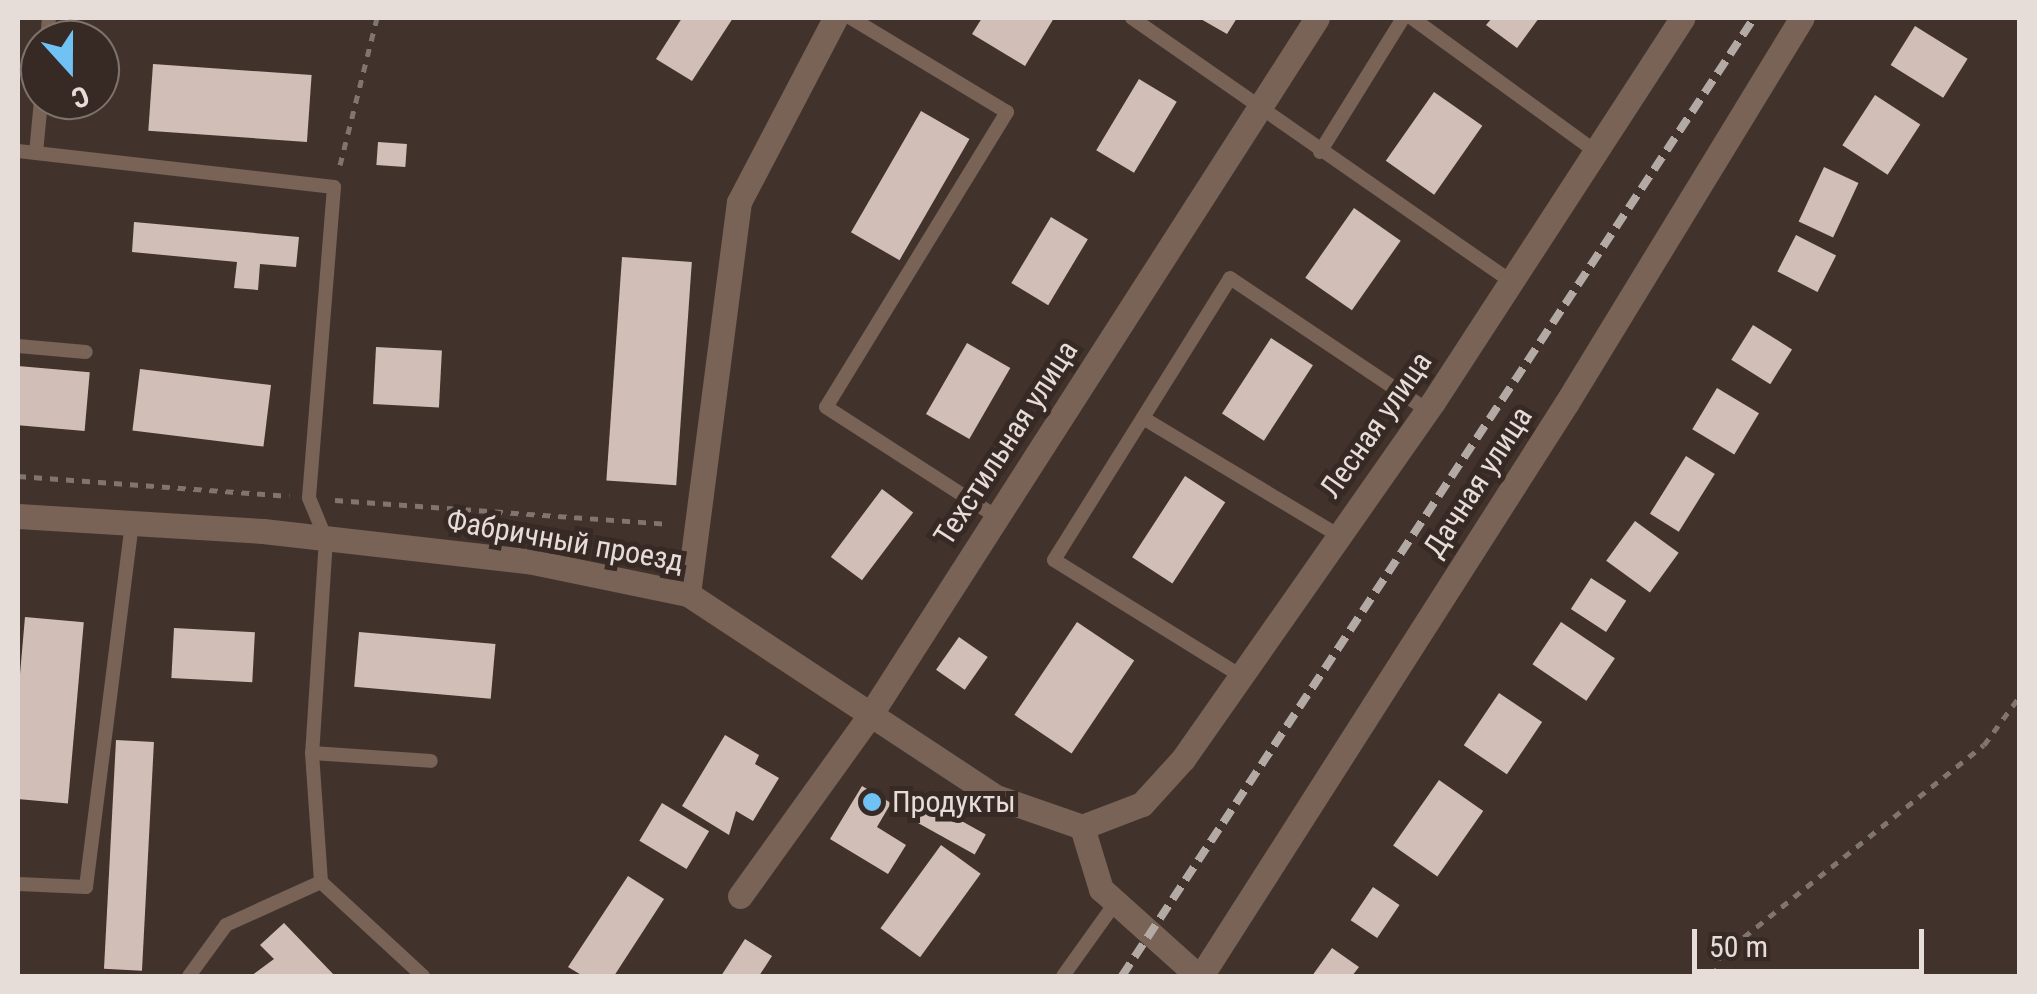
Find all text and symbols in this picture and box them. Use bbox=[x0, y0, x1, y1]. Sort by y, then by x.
north arrow bbox=[20, 20, 120, 120]
text: С bbox=[67, 78, 94, 115]
street label: Техстильная улица bbox=[927, 334, 1085, 552]
street label: Лесная улица bbox=[1313, 345, 1439, 505]
street label: Дачная улица bbox=[1416, 400, 1540, 564]
street label: Фабричный проезд bbox=[444, 502, 686, 580]
place label: Продукты bbox=[892, 784, 1016, 820]
marker: Продукты bbox=[861, 791, 883, 813]
scale bar bbox=[1697, 909, 1930, 971]
text: 50 m bbox=[1709, 929, 1768, 964]

